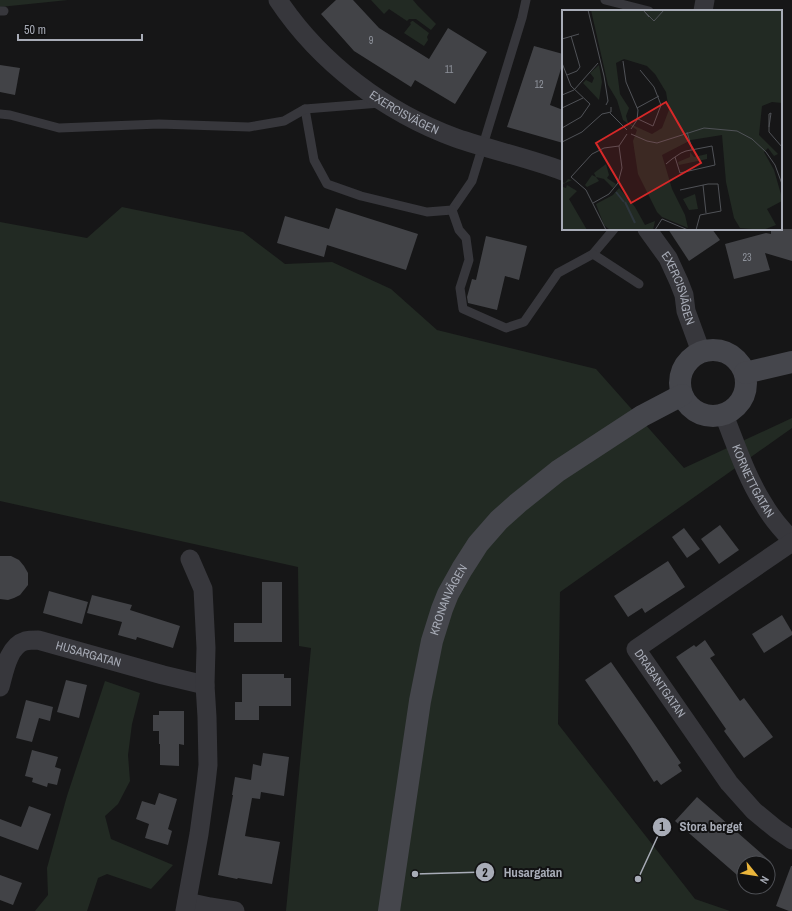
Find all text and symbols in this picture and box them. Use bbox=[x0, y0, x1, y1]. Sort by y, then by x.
inset map bbox=[562, 10, 782, 230]
scale bar bbox=[18, 16, 142, 42]
text: 50 m bbox=[24, 22, 46, 38]
house number: 9 bbox=[369, 34, 374, 47]
house number: 11 bbox=[445, 63, 454, 76]
house number: 12 bbox=[534, 78, 544, 91]
street label: EXERCISVÄGEN bbox=[366, 87, 441, 138]
street label: EXERCISVÄGEN bbox=[658, 248, 698, 327]
house number: 23 bbox=[742, 251, 752, 264]
street label: KORNETTGATAN bbox=[728, 442, 778, 521]
street label: KRONANVÄGEN bbox=[426, 561, 471, 637]
street label: HUSARGATAN bbox=[54, 637, 123, 671]
street label: DRABANTGATAN bbox=[631, 646, 689, 721]
callout: Stora berget bbox=[652, 814, 751, 839]
text: Stora berget bbox=[680, 818, 743, 835]
text: 1 bbox=[659, 819, 665, 835]
north arrow bbox=[736, 855, 776, 895]
callout: Husargatan bbox=[475, 860, 570, 885]
text: Husargatan bbox=[504, 864, 562, 881]
text: 2 bbox=[482, 865, 488, 881]
text: N bbox=[757, 874, 772, 886]

